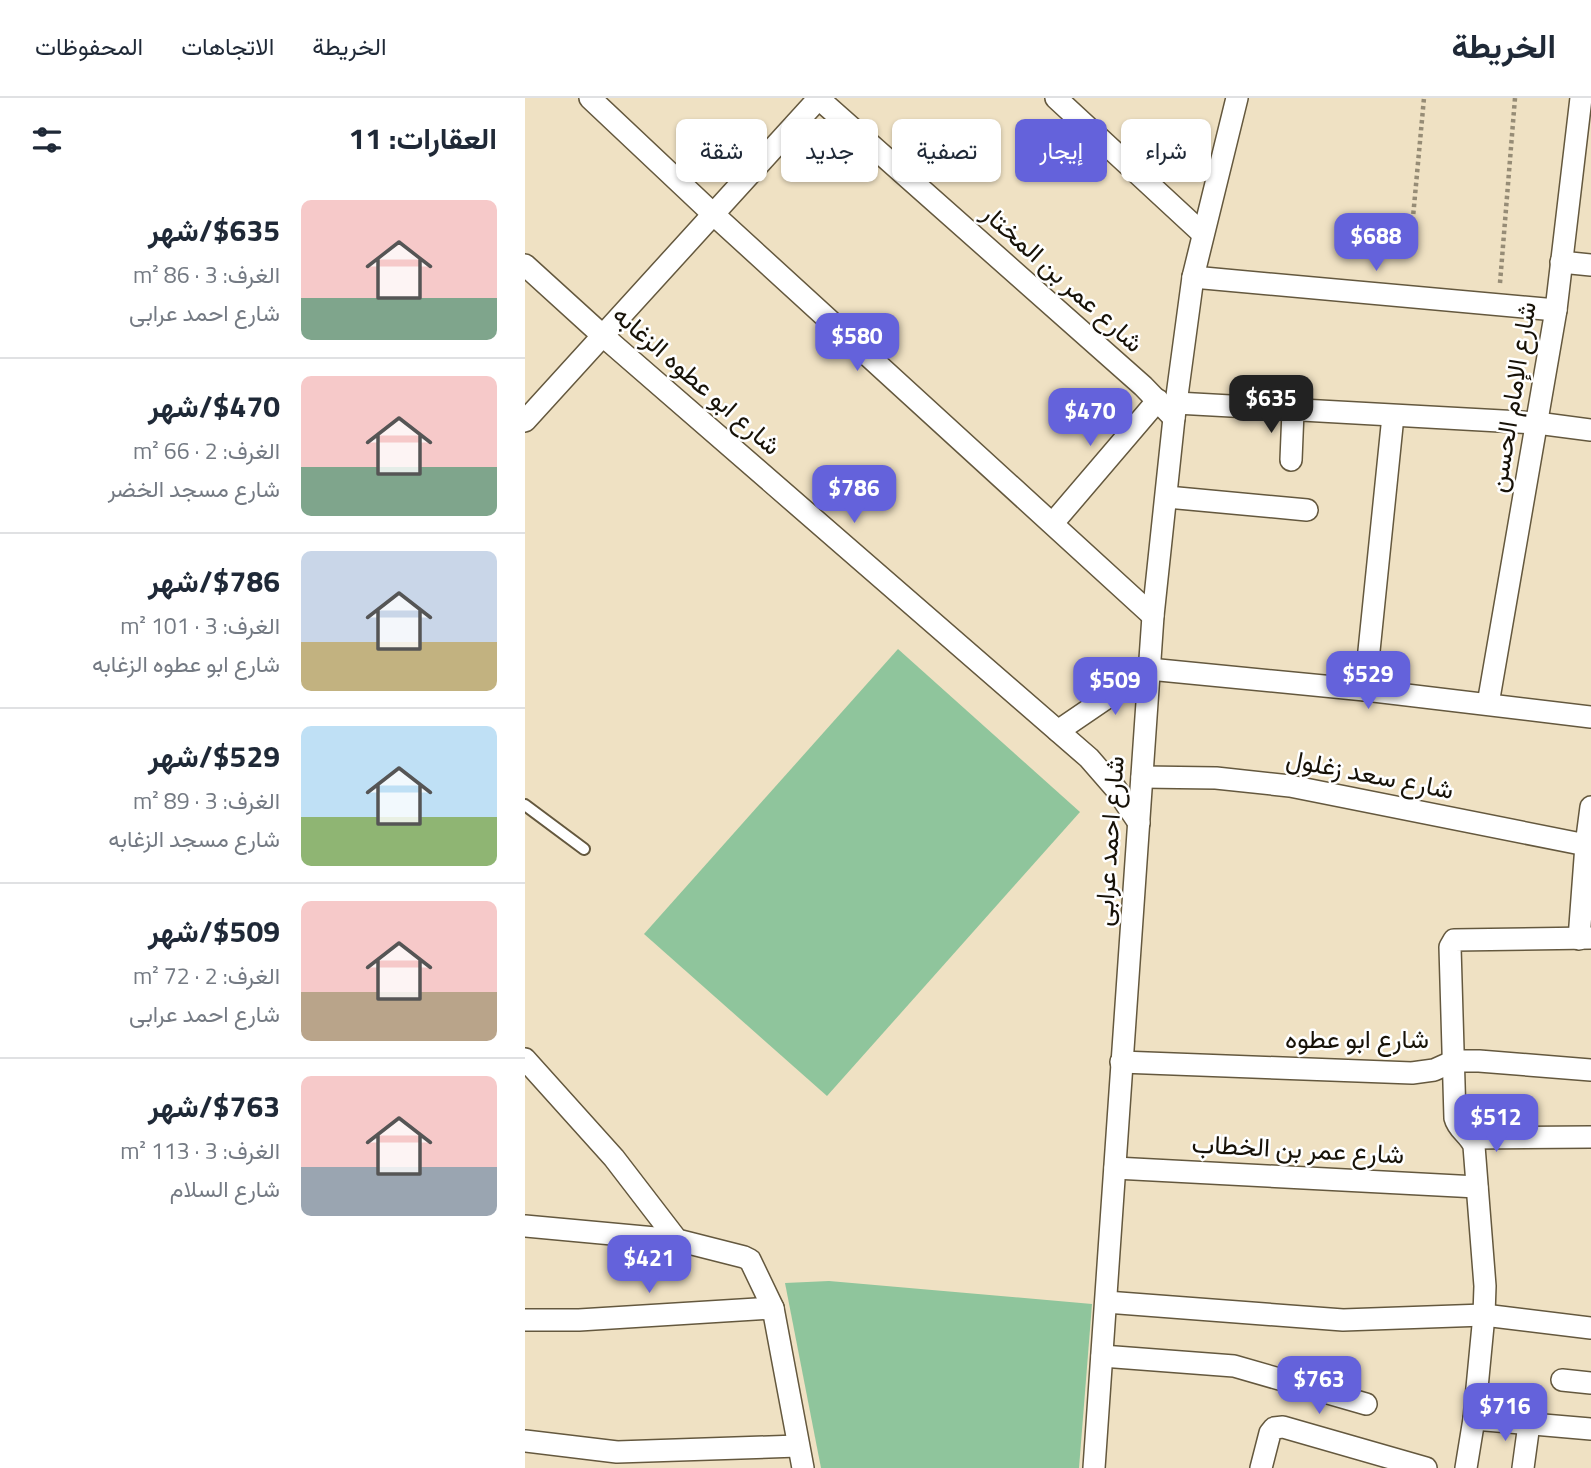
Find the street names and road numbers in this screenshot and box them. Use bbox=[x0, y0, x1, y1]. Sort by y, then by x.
street label: شارع عمر بن المختار bbox=[973, 193, 1153, 361]
street label: شارع ابو عطوه الزغابه bbox=[604, 295, 790, 464]
street label: شارع الإمام الحسن bbox=[1477, 299, 1546, 495]
street label: شارع سعد زغلول bbox=[1283, 738, 1457, 809]
street label: شارع احمد عرابى bbox=[1083, 754, 1134, 927]
street label: شارع ابو عطوه bbox=[1285, 1019, 1429, 1058]
street label: شارع عمر بن الخطاب bbox=[1191, 1123, 1405, 1174]

